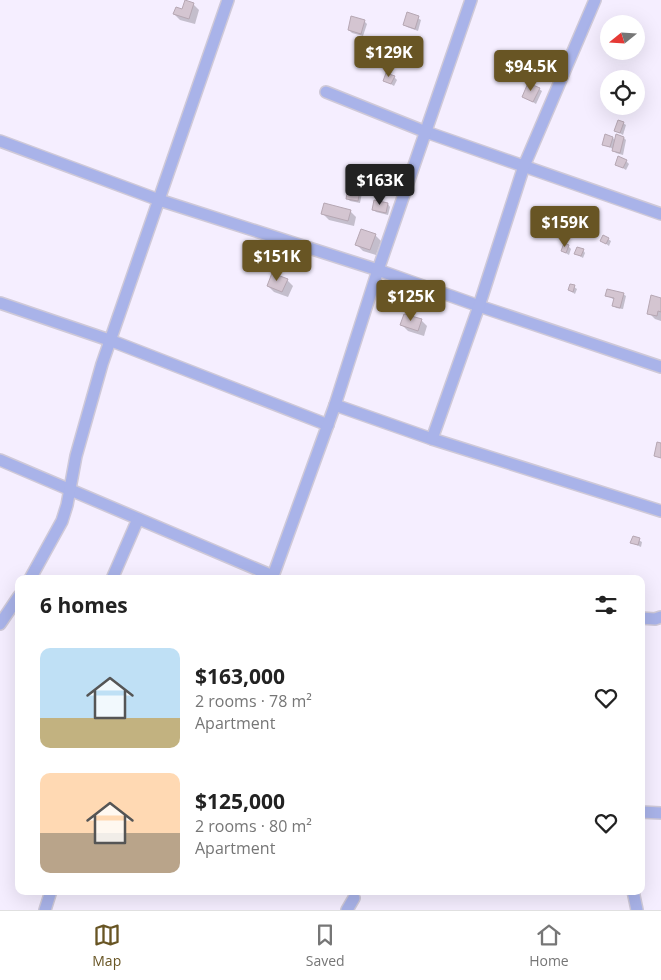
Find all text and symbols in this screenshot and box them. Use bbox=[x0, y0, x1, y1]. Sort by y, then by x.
north arrow bbox=[600, 15, 645, 60]
map controls bbox=[600, 15, 645, 115]
pin: $129K bbox=[354, 36, 424, 78]
text: $129K bbox=[365, 41, 413, 63]
pin: $94.5K bbox=[490, 49, 572, 92]
text: $94.5K bbox=[505, 55, 557, 77]
button: locate bbox=[600, 70, 645, 115]
pin: $163K bbox=[345, 164, 415, 206]
text: $163K bbox=[356, 169, 404, 191]
pin: $159K bbox=[530, 206, 600, 248]
text: $159K bbox=[541, 211, 589, 233]
pin: $151K bbox=[242, 240, 312, 282]
text: $151K bbox=[253, 245, 301, 267]
pin: $125K bbox=[376, 280, 446, 322]
text: $125K bbox=[387, 285, 435, 307]
text: 6 homes bbox=[40, 591, 128, 619]
icon: filters bbox=[592, 591, 620, 619]
text: $163,000 bbox=[195, 662, 285, 690]
icon: home bbox=[80, 668, 140, 728]
icon: heart bbox=[592, 684, 620, 712]
text: 2 rooms · 78 m² bbox=[195, 690, 312, 712]
text: Apartment bbox=[195, 712, 275, 734]
text: $125,000 bbox=[195, 787, 285, 815]
icon: home bbox=[80, 793, 140, 853]
icon: heart bbox=[592, 809, 620, 837]
text: 2 rooms · 80 m² bbox=[195, 815, 312, 837]
text: Apartment bbox=[195, 837, 275, 859]
tab: Map bbox=[92, 921, 121, 970]
tab: Saved bbox=[306, 921, 345, 970]
tab: Home bbox=[529, 921, 569, 970]

